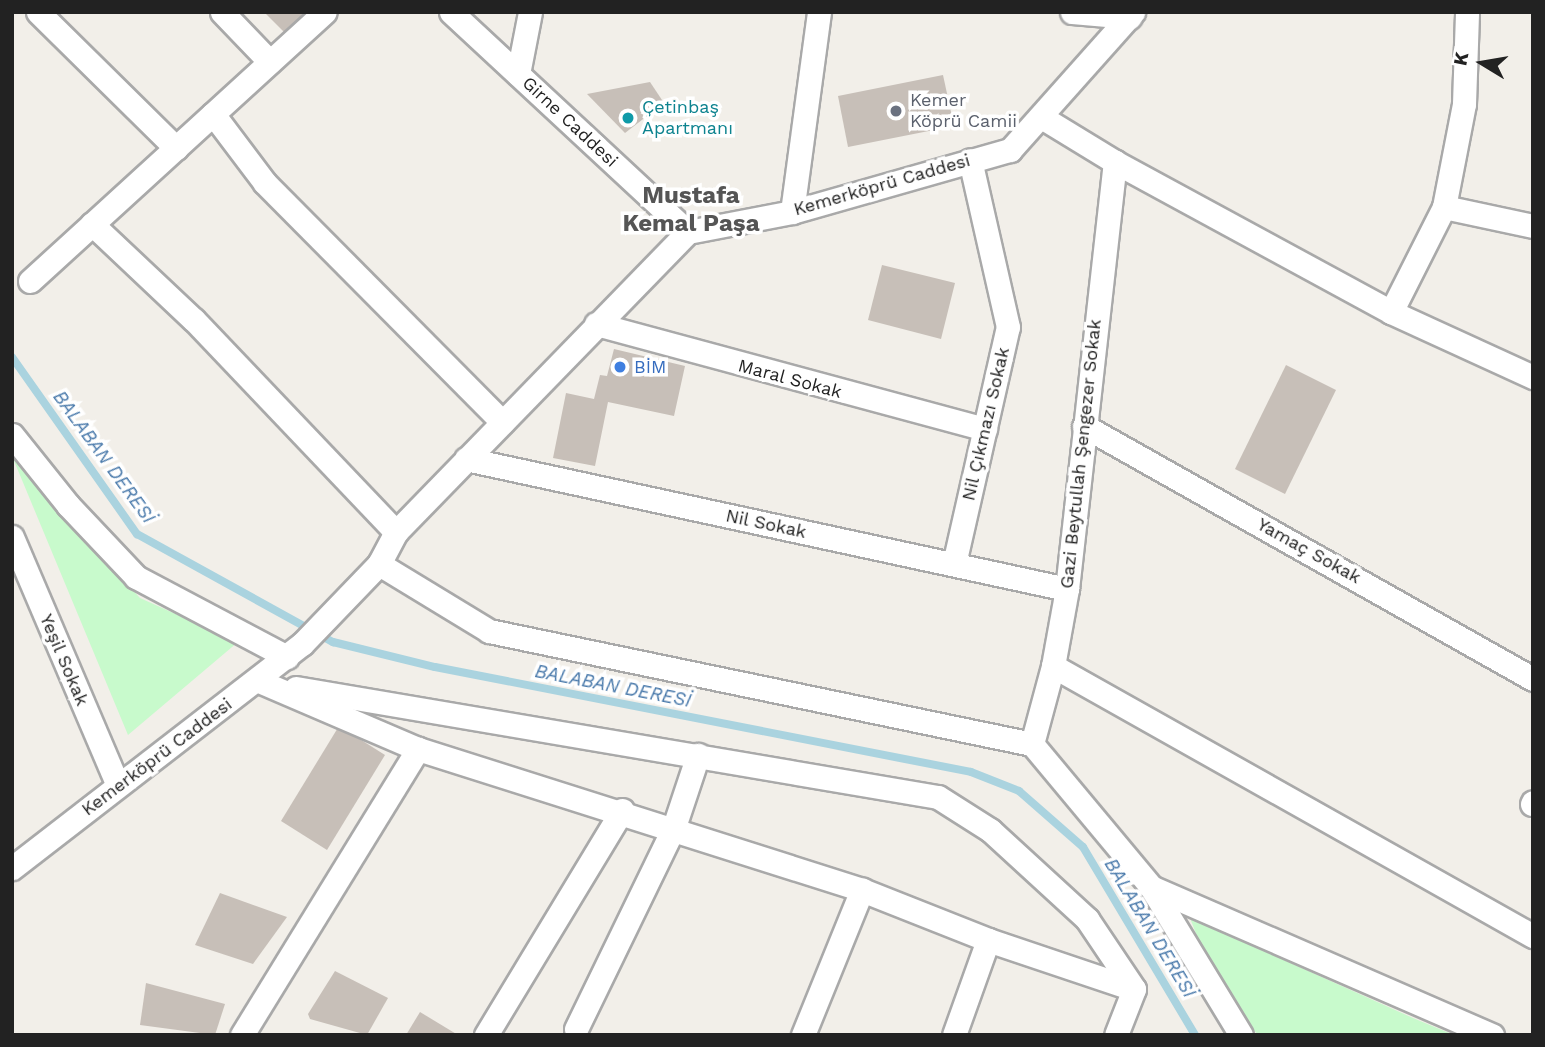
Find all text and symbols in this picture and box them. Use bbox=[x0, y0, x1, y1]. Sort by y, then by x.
north arrow bbox=[1447, 28, 1517, 98]
text: K bbox=[1448, 50, 1473, 68]
street label: Girne Caddesi bbox=[518, 72, 622, 172]
place label: Kemer Köprü Camii bbox=[910, 90, 1017, 132]
place label: Çetinbaş Apartmanı bbox=[642, 97, 733, 140]
marker: Kemer Köprü Camii bbox=[888, 103, 904, 119]
marker: Çetinbaş Apartmanı bbox=[620, 110, 636, 126]
street label: Kemerköprü Caddesi bbox=[791, 149, 973, 221]
district label: Mustafa Kemal Paşa bbox=[622, 182, 760, 238]
street label: Gazi Beytullah Şengezer Sokak bbox=[1056, 318, 1106, 590]
street label: Nil Çıkmazı Sokak bbox=[958, 345, 1014, 503]
street label: Maral Sokak bbox=[735, 355, 845, 403]
place label: BİM bbox=[634, 356, 666, 378]
marker: BİM bbox=[612, 359, 628, 375]
water label: BALABAN DERESİ bbox=[48, 386, 160, 528]
street label: Nil Sokak bbox=[723, 505, 809, 543]
street label: Yamaç Sokak bbox=[1253, 514, 1365, 588]
street label: Yeşil Sokak bbox=[35, 611, 93, 709]
water label: BALABAN DERESİ bbox=[533, 660, 693, 712]
street label: Kemerköprü Caddesi bbox=[78, 693, 236, 821]
water label: BALABAN DERESİ bbox=[1099, 854, 1201, 1002]

